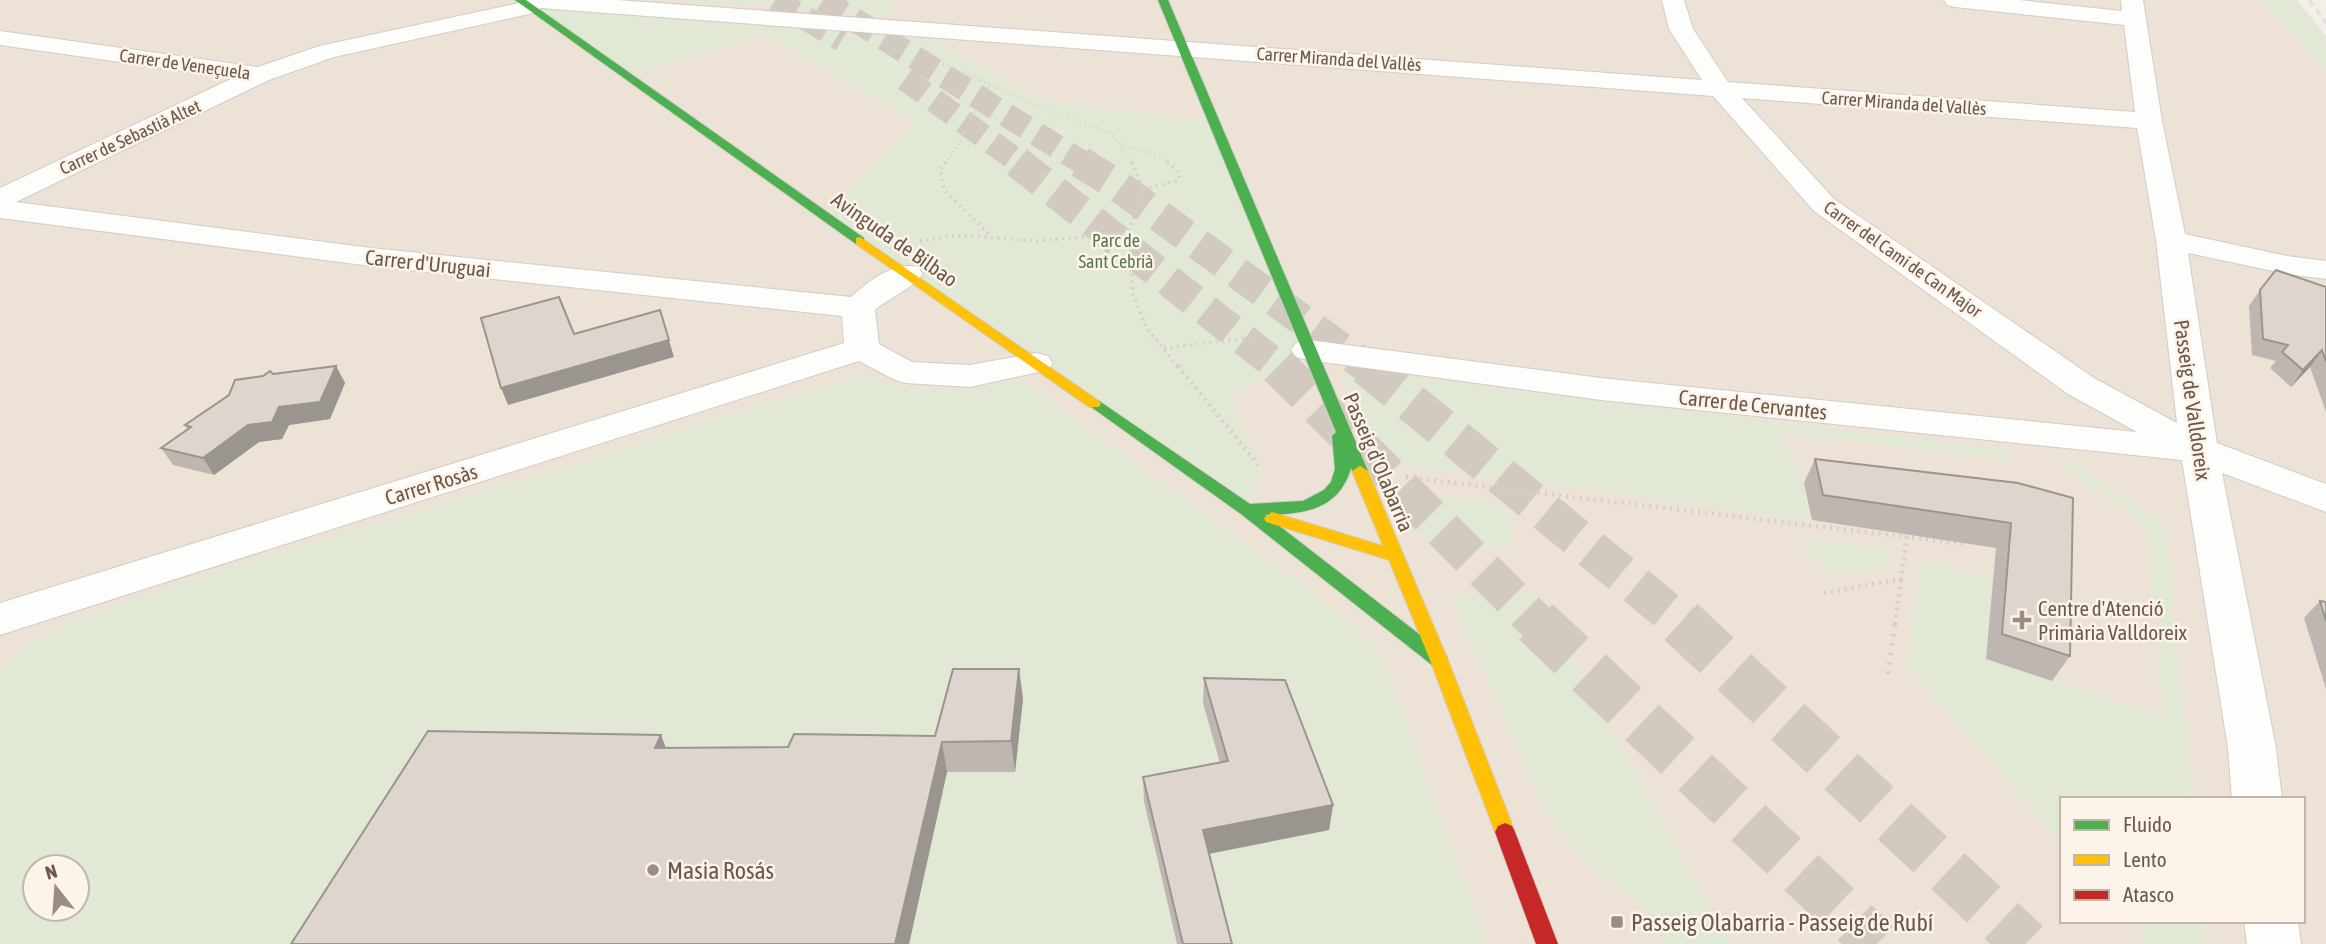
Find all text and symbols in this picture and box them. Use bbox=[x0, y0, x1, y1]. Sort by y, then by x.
street label: Carrer Miranda del Vallès bbox=[1256, 43, 1422, 75]
street label: Carrer de Veneçuela bbox=[118, 44, 252, 84]
street label: Carrer Miranda del Vallès bbox=[1821, 87, 1987, 119]
street label: Carrer de Sebastià Altet bbox=[56, 95, 204, 179]
street label: Avinguda de Bilbao bbox=[827, 187, 963, 291]
street label: Carrer del Camí de Can Major bbox=[1820, 196, 1987, 322]
park label: Parc de Sant Cebrià bbox=[1079, 230, 1153, 272]
street label: Carrer d'Uruguai bbox=[364, 244, 492, 282]
street label: Passeig de Valldoreix bbox=[2170, 318, 2216, 483]
street label: Carrer de Cervantes bbox=[1678, 384, 1828, 424]
street label: Passeig d'Olabarria bbox=[1339, 389, 1419, 535]
street label: Carrer Rosàs bbox=[382, 459, 480, 509]
place label: Centre d'Atenció Primària Valldoreix bbox=[2038, 596, 2188, 644]
marker: Centre d'Atenció Primària Valldoreix bbox=[2012, 610, 2032, 630]
legend bbox=[2060, 797, 2305, 923]
text: Fluido bbox=[2123, 812, 2172, 836]
text: Lento bbox=[2123, 847, 2167, 871]
north arrow bbox=[21, 853, 91, 923]
place label: Masia Rosás bbox=[667, 857, 774, 884]
text: N bbox=[42, 860, 60, 884]
marker: Masia Rosás bbox=[645, 862, 661, 878]
text: Atasco bbox=[2123, 882, 2174, 906]
place label: Passeig Olabarria - Passeig de Rubí bbox=[1631, 909, 1933, 936]
marker: Passeig Olabarria - Passeig de Rubí bbox=[1609, 914, 1625, 930]

